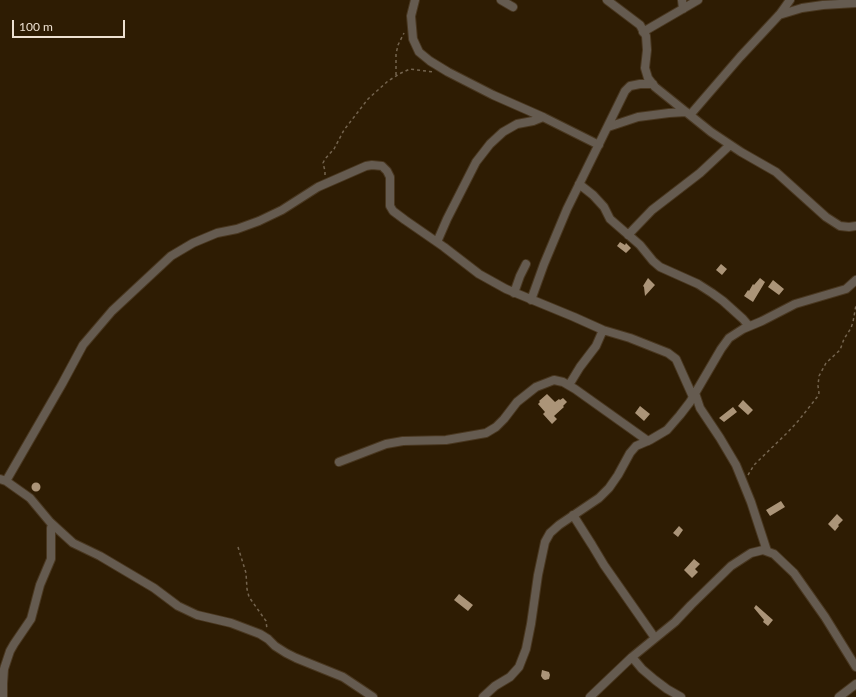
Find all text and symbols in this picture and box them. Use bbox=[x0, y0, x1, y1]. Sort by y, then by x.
scale bar bbox=[14, 12, 127, 38]
text: 100 m bbox=[19, 19, 53, 34]

